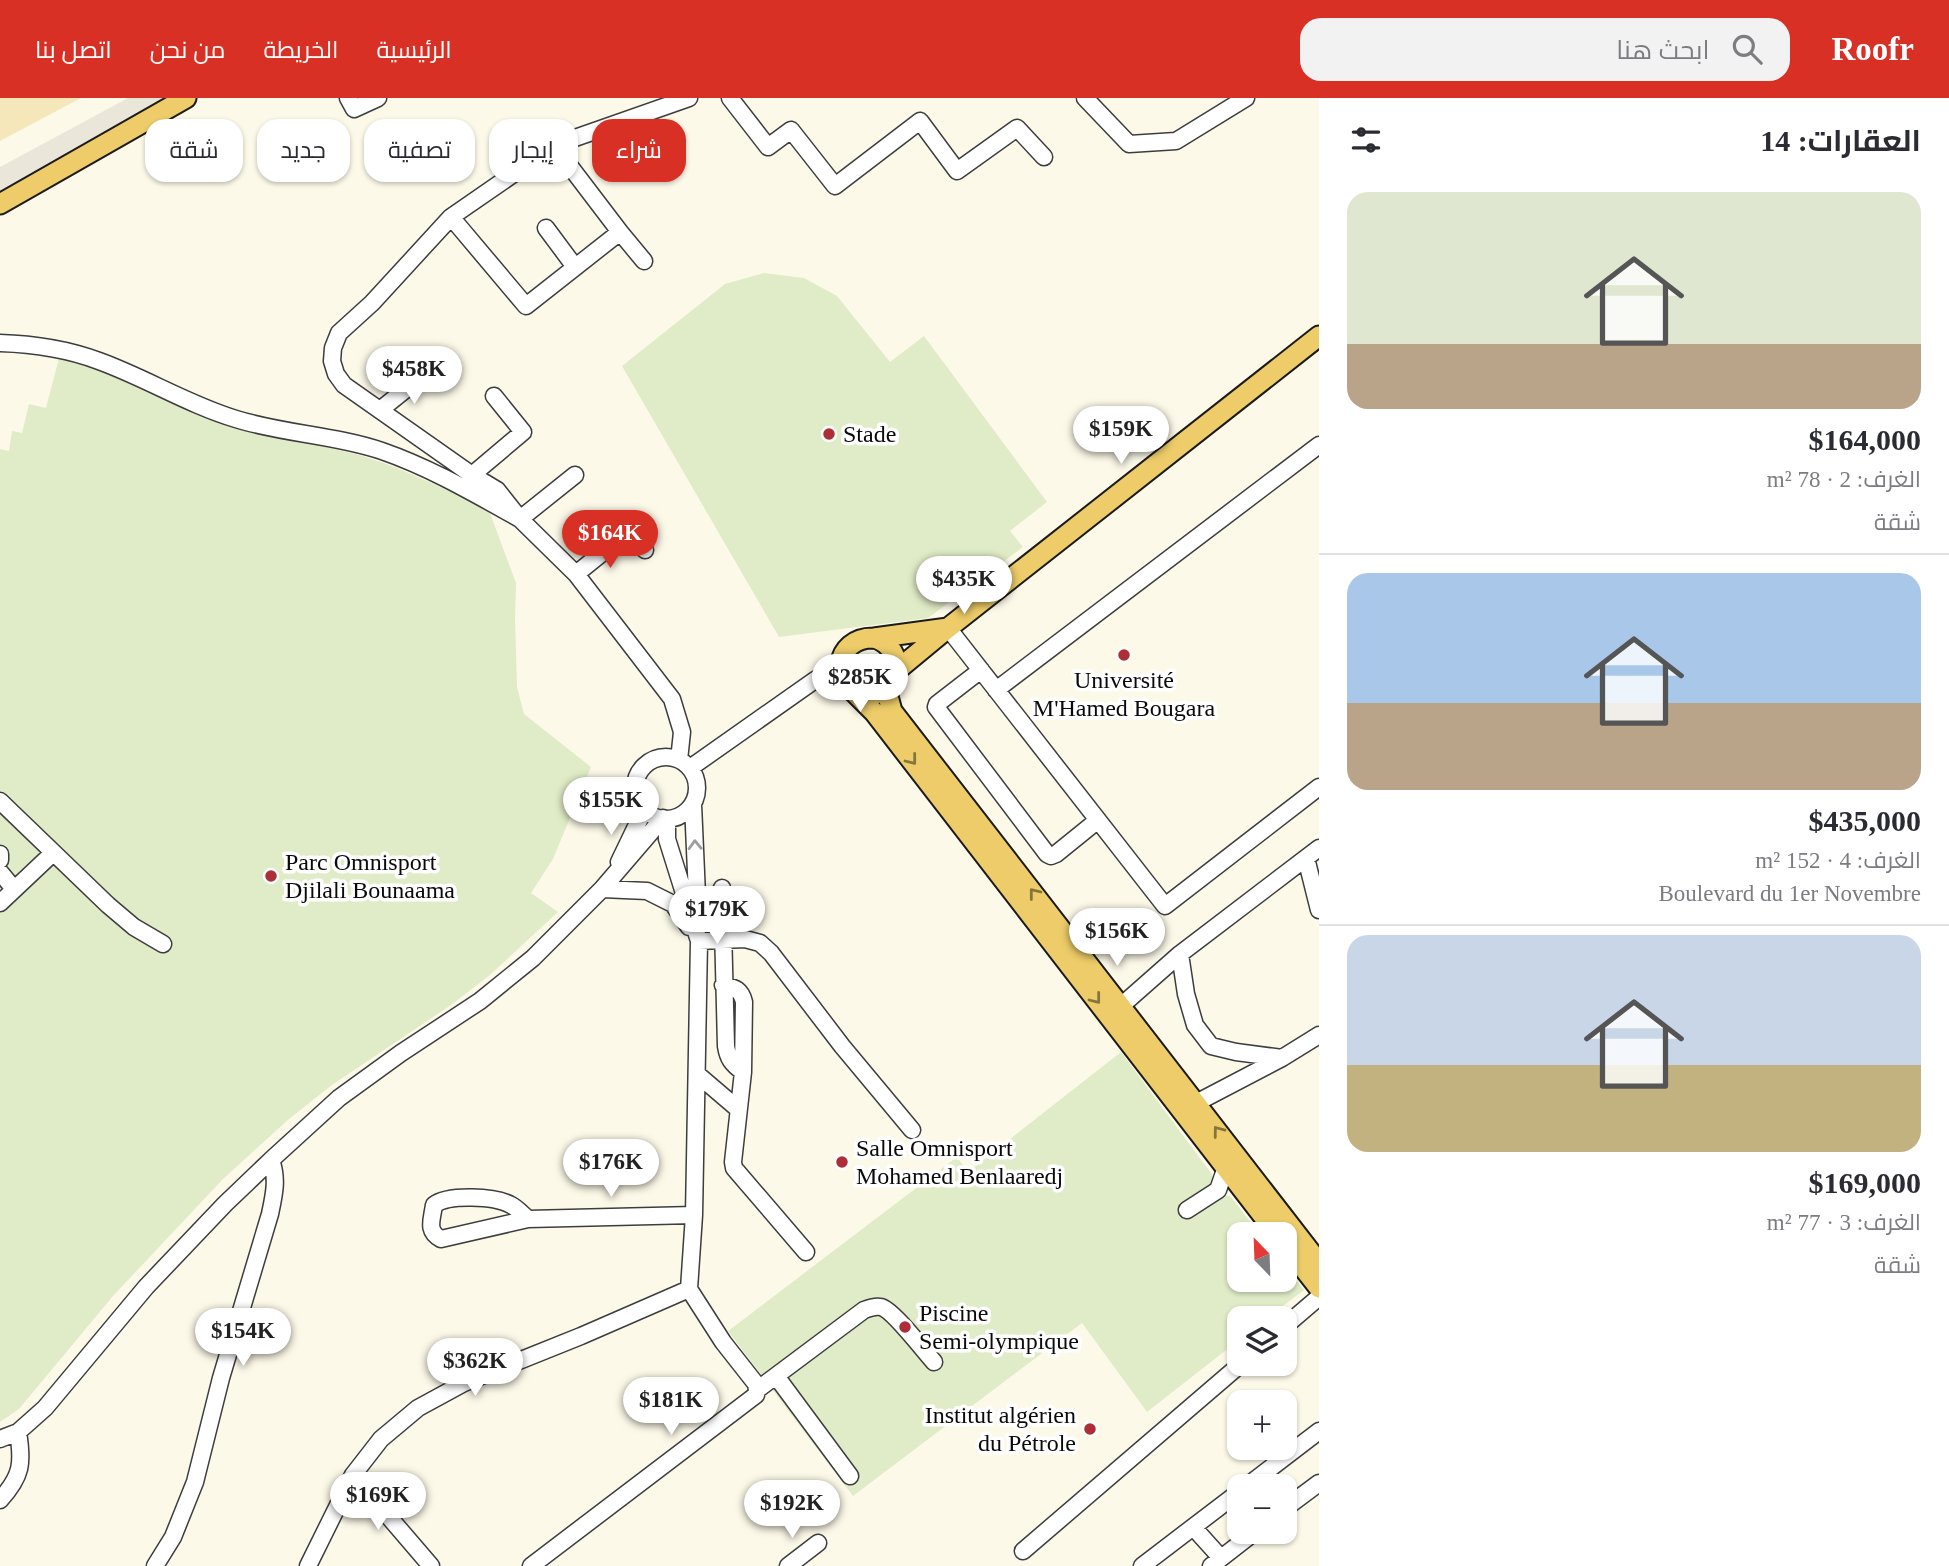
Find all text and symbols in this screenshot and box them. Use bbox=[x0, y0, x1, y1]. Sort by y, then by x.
search box bbox=[1300, 18, 1790, 81]
icon: search bbox=[1728, 30, 1766, 68]
text: Roofr bbox=[1832, 31, 1914, 67]
text: ابحث هنا bbox=[1616, 36, 1710, 65]
text: اتصل بنا bbox=[35, 37, 112, 63]
text: من نحن bbox=[150, 37, 226, 63]
text: الخريطة bbox=[264, 37, 338, 63]
text: الرئيسية bbox=[376, 37, 452, 63]
chip: شقة bbox=[145, 119, 243, 182]
chip: جديد bbox=[257, 119, 350, 182]
chip: تصفية bbox=[364, 119, 475, 182]
chip: إيجار bbox=[489, 119, 578, 182]
chip: شراء bbox=[592, 119, 686, 182]
icon: filters bbox=[1347, 121, 1385, 159]
text: العقارات: 14 bbox=[1760, 124, 1921, 157]
icon: home bbox=[1571, 238, 1697, 364]
pin: $458K bbox=[365, 346, 463, 406]
text: $458K bbox=[382, 356, 446, 381]
pin: $159K bbox=[1072, 406, 1170, 466]
text: $159K bbox=[1089, 416, 1153, 441]
place label: Stade bbox=[843, 421, 896, 447]
text: $164,000 bbox=[1809, 423, 1921, 456]
marker: Stade bbox=[821, 426, 837, 442]
text: الغرف: 2 · 78 m² bbox=[1767, 467, 1921, 492]
pin: $164K bbox=[561, 510, 659, 570]
text: شقة bbox=[1874, 510, 1921, 535]
text: $164K bbox=[578, 520, 642, 545]
pin: $435K bbox=[915, 556, 1013, 616]
text: $435K bbox=[932, 566, 996, 591]
icon: home bbox=[1571, 618, 1697, 744]
marker: Université M'Hamed Bougara bbox=[1116, 647, 1132, 663]
pin: $285K bbox=[811, 654, 909, 714]
text: $285K bbox=[828, 664, 892, 689]
place label: Université M'Hamed Bougara bbox=[1033, 667, 1215, 721]
one-way arrow bbox=[903, 753, 916, 765]
pin: $155K bbox=[562, 778, 660, 837]
text: $155K bbox=[579, 787, 643, 812]
text: $435,000 bbox=[1809, 804, 1921, 837]
one-way arrow bbox=[688, 839, 703, 850]
text: الغرف: 4 · 152 m² bbox=[1755, 848, 1921, 873]
place label: Parc Omnisport Djilali Bounaama bbox=[285, 849, 455, 903]
marker: Parc Omnisport Djilali Bounaama bbox=[263, 868, 279, 884]
text: Boulevard du 1er Novembre bbox=[1658, 881, 1921, 906]
pin: $179K bbox=[668, 886, 766, 946]
one-way arrow bbox=[1029, 889, 1042, 901]
text: $179K bbox=[685, 896, 749, 921]
pin: $156K bbox=[1068, 908, 1166, 968]
text: $156K bbox=[1085, 918, 1149, 943]
icon: home bbox=[1571, 981, 1697, 1107]
one-way arrow bbox=[1087, 991, 1100, 1003]
one-way arrow bbox=[1213, 1127, 1226, 1139]
place label: Salle Omnisport Mohamed Benlaaredj bbox=[856, 1135, 1063, 1189]
pin: $176K bbox=[562, 1140, 660, 1199]
text: $176K bbox=[579, 1149, 643, 1174]
marker: Salle Omnisport Mohamed Benlaaredj bbox=[834, 1154, 850, 1170]
text: $169,000 bbox=[1809, 1166, 1921, 1199]
text: الغرف: 3 · 77 m² bbox=[1767, 1210, 1921, 1235]
north arrow bbox=[1227, 1222, 1297, 1292]
map controls bbox=[1227, 1222, 1297, 1544]
text: شقة bbox=[1874, 1253, 1921, 1278]
place label: Piscine Semi-olympique bbox=[919, 1300, 1079, 1354]
button: layers bbox=[1227, 1306, 1297, 1376]
pin: $154K bbox=[194, 1308, 292, 1368]
text: $154K bbox=[211, 1318, 275, 1343]
marker: Piscine Semi-olympique bbox=[897, 1319, 913, 1335]
pin: $362K bbox=[426, 1338, 524, 1398]
text: $362K bbox=[443, 1348, 507, 1373]
pin: $181K bbox=[622, 1378, 720, 1437]
text: $181K bbox=[639, 1387, 703, 1412]
button: + bbox=[1227, 1390, 1297, 1460]
place label: Institut algérien du Pétrole bbox=[925, 1402, 1076, 1456]
marker: Institut algérien du Pétrole bbox=[1082, 1421, 1098, 1437]
pin: $169K bbox=[329, 1472, 427, 1532]
button: − bbox=[1227, 1474, 1297, 1544]
pin: $192K bbox=[743, 1480, 841, 1540]
text: $169K bbox=[346, 1482, 410, 1507]
text: $192K bbox=[760, 1490, 824, 1515]

